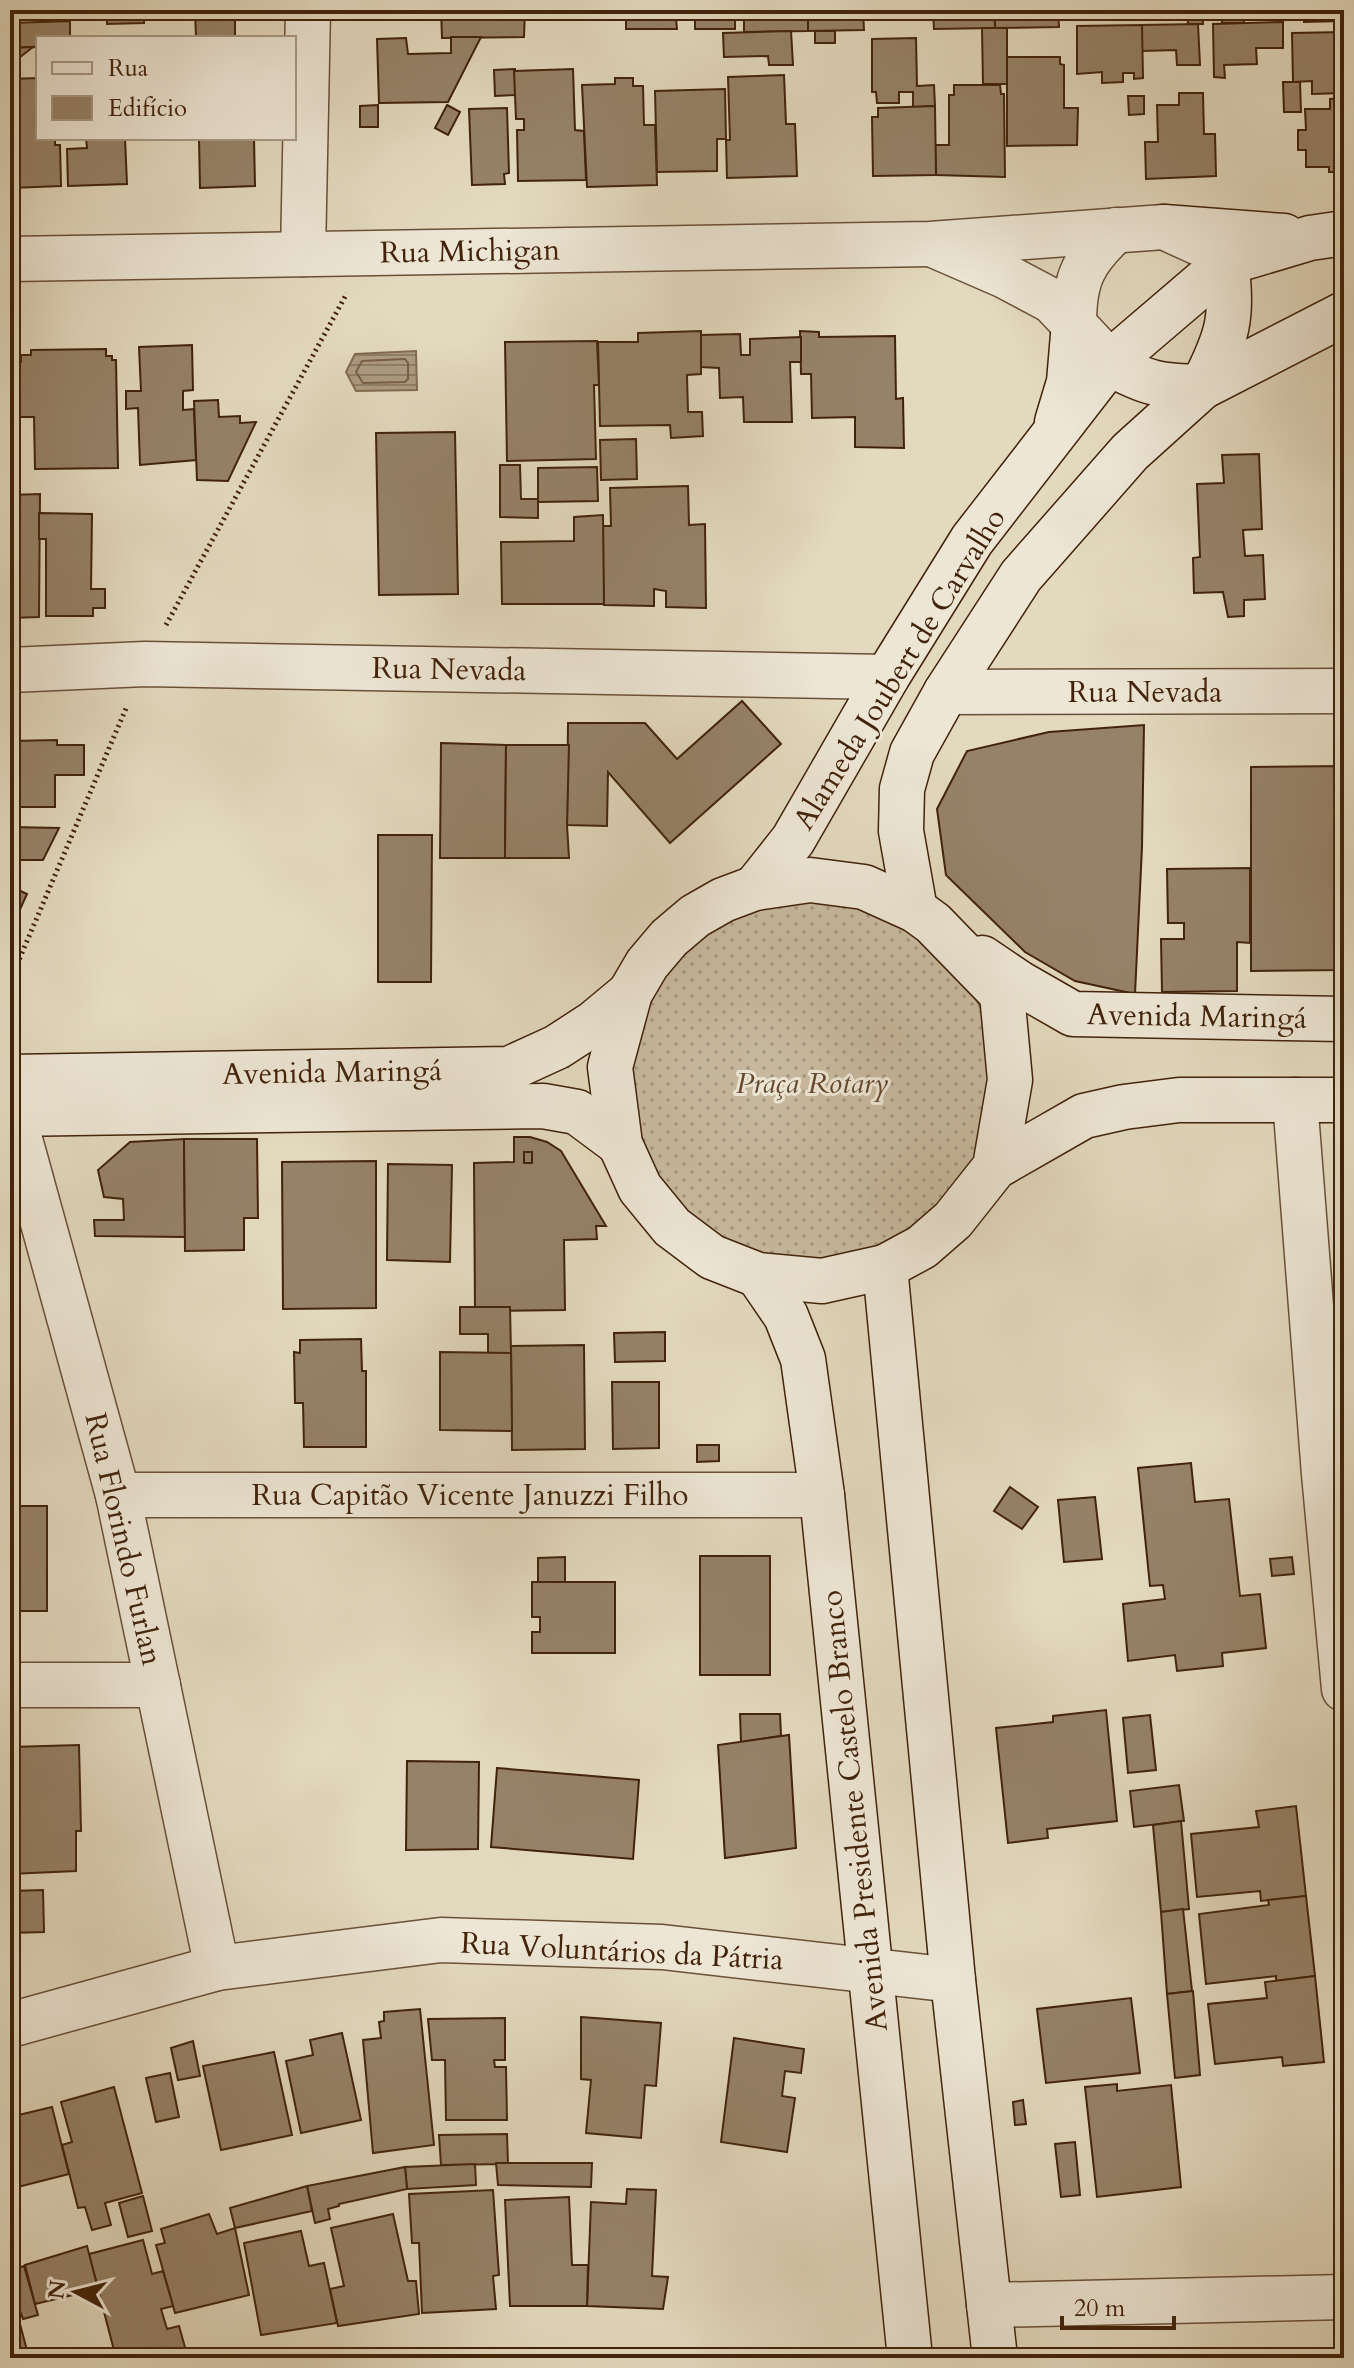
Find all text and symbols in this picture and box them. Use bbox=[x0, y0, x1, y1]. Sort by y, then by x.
legend bbox=[36, 36, 296, 140]
text: Rua bbox=[108, 52, 149, 85]
text: Edifício bbox=[108, 92, 187, 125]
street label: Rua Michigan bbox=[379, 229, 561, 274]
street label: Alameda Joubert de Carvalho bbox=[783, 501, 1015, 838]
street label: Rua Nevada bbox=[371, 648, 527, 691]
street label: Rua Nevada bbox=[1068, 672, 1222, 713]
street label: Avenida Maringá bbox=[1087, 994, 1307, 1039]
street label: Avenida Maringá bbox=[222, 1050, 442, 1095]
park label: Praça Rotary bbox=[736, 1063, 889, 1104]
street label: Rua Florindo Furlan bbox=[75, 1409, 173, 1669]
street label: Rua Capitão Vicente Januzzi Filho bbox=[251, 1475, 689, 1516]
street label: Avenida Presidente Castelo Branco bbox=[811, 1588, 898, 2034]
street label: Rua Voluntários da Pátria bbox=[459, 1923, 785, 1980]
north arrow bbox=[36, 2252, 116, 2332]
text: N bbox=[41, 2278, 73, 2301]
scale bar bbox=[1062, 2280, 1174, 2330]
text: 20 m bbox=[1074, 2292, 1126, 2325]

